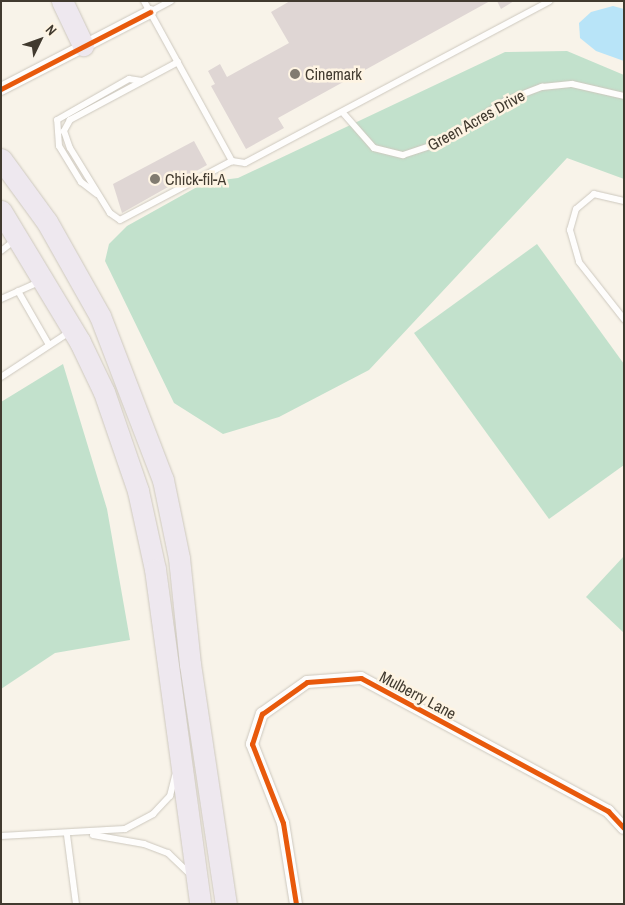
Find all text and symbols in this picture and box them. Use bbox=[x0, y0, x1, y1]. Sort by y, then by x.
north arrow bbox=[15, 15, 65, 65]
text: N bbox=[42, 21, 61, 39]
place label: Cinemark bbox=[305, 64, 362, 84]
marker: Cinemark bbox=[289, 68, 301, 80]
street label: Green Acres Drive bbox=[424, 85, 528, 155]
place label: Chick-fil-A bbox=[165, 169, 226, 189]
marker: Chick-fil-A bbox=[149, 173, 161, 185]
street label: Mulberry Lane bbox=[376, 667, 460, 723]

